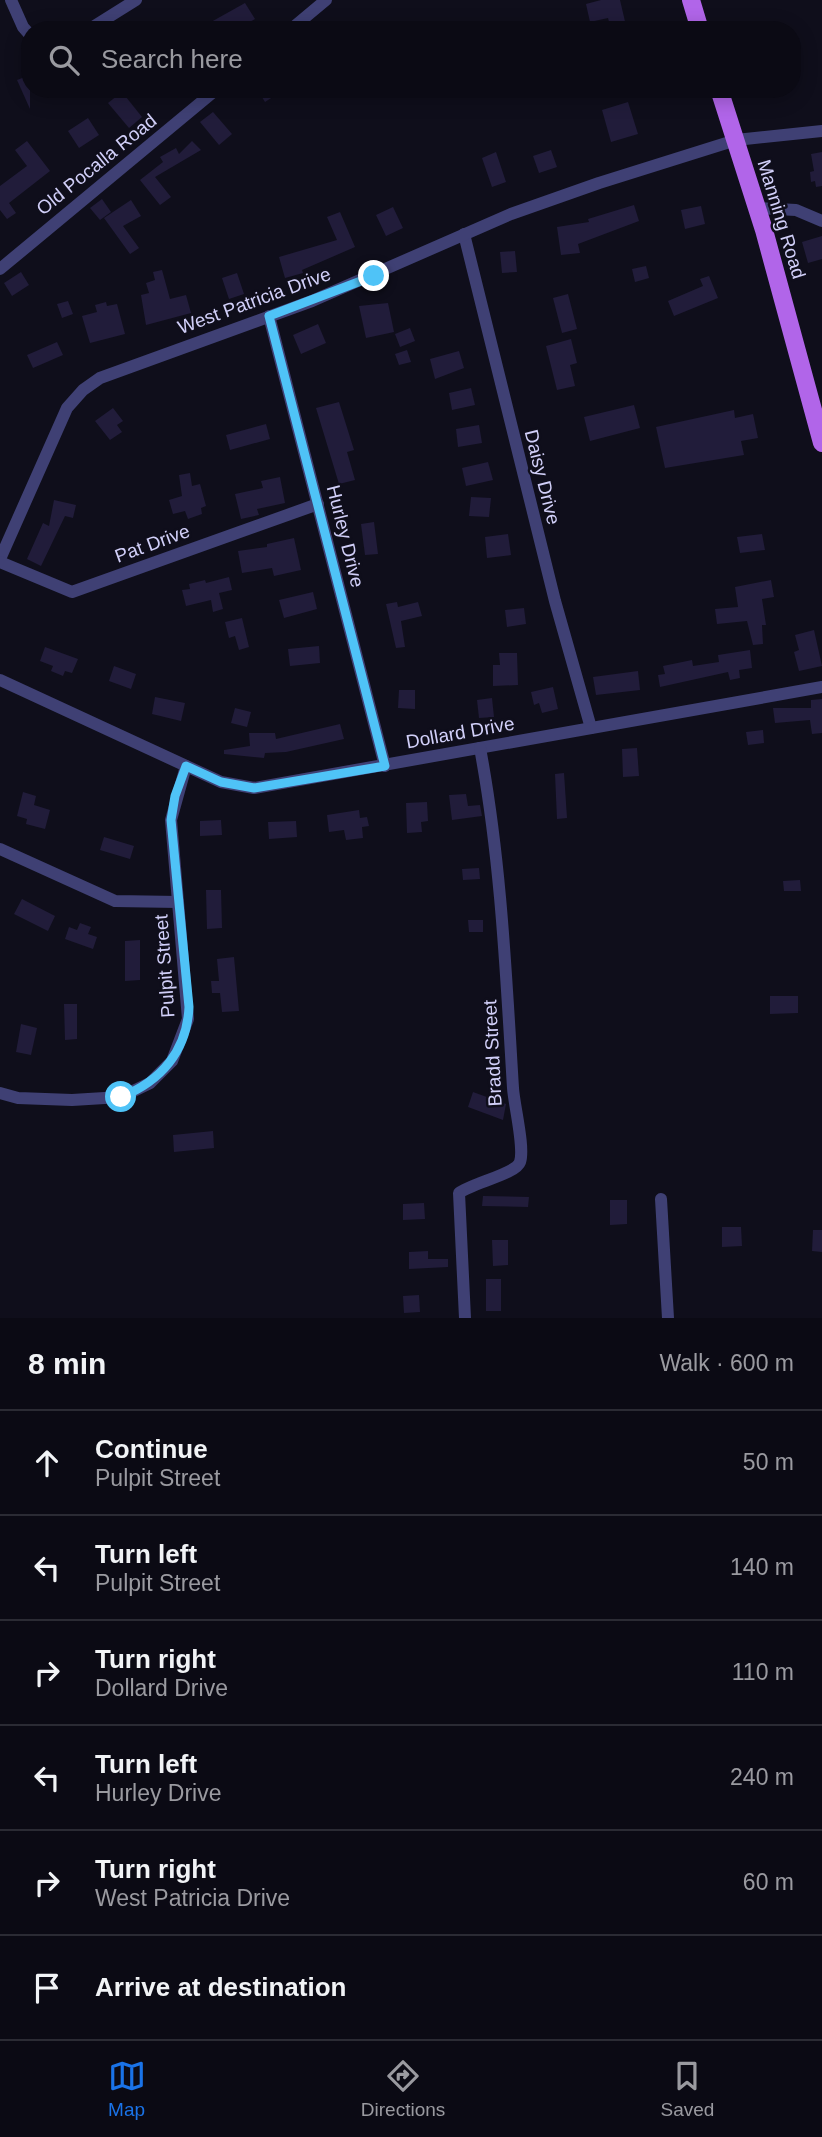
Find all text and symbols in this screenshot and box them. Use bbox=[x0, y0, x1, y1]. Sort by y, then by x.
search box bbox=[21, 21, 801, 98]
icon: search bbox=[45, 41, 83, 79]
text: Search here bbox=[101, 44, 243, 74]
street label: Old Pocalla Road bbox=[32, 110, 160, 219]
street label: Manning Road bbox=[753, 157, 810, 281]
route end bbox=[358, 260, 389, 291]
street label: West Patricia Drive bbox=[175, 263, 333, 338]
street label: Daisy Drive bbox=[521, 427, 564, 527]
street label: Hurley Drive bbox=[323, 483, 368, 589]
street label: Pat Drive bbox=[112, 520, 192, 567]
street label: Dollard Drive bbox=[404, 713, 516, 752]
street label: Pulpit Street bbox=[150, 913, 179, 1018]
street label: Bradd Street bbox=[479, 998, 506, 1107]
route start bbox=[105, 1081, 136, 1112]
text: 8 min bbox=[28, 1347, 106, 1380]
text: Walk · 600 m bbox=[659, 1350, 794, 1376]
text: Continue bbox=[95, 1434, 208, 1464]
icon: ahead bbox=[28, 1444, 66, 1482]
text: 50 m bbox=[743, 1449, 794, 1475]
text: Pulpit Street bbox=[95, 1465, 220, 1491]
text: Turn left bbox=[95, 1539, 197, 1569]
icon: left bbox=[28, 1549, 66, 1587]
text: 140 m bbox=[730, 1554, 794, 1580]
text: Pulpit Street bbox=[95, 1570, 220, 1596]
text: Turn right bbox=[95, 1644, 216, 1674]
icon: right bbox=[28, 1654, 66, 1692]
text: 110 m bbox=[732, 1659, 794, 1685]
text: Dollard Drive bbox=[95, 1675, 228, 1701]
text: Turn left bbox=[95, 1749, 197, 1779]
icon: left bbox=[28, 1759, 66, 1797]
text: 240 m bbox=[730, 1764, 794, 1790]
text: Hurley Drive bbox=[95, 1780, 222, 1806]
text: Turn right bbox=[95, 1854, 216, 1884]
icon: right bbox=[28, 1864, 66, 1902]
text: 60 m bbox=[743, 1869, 794, 1895]
text: West Patricia Drive bbox=[95, 1885, 290, 1911]
icon: arrive bbox=[28, 1969, 66, 2007]
text: Arrive at destination bbox=[95, 1972, 346, 2002]
tab: Map bbox=[108, 2057, 146, 2121]
tab: Directions bbox=[361, 2057, 445, 2121]
tab: Saved bbox=[660, 2057, 714, 2121]

